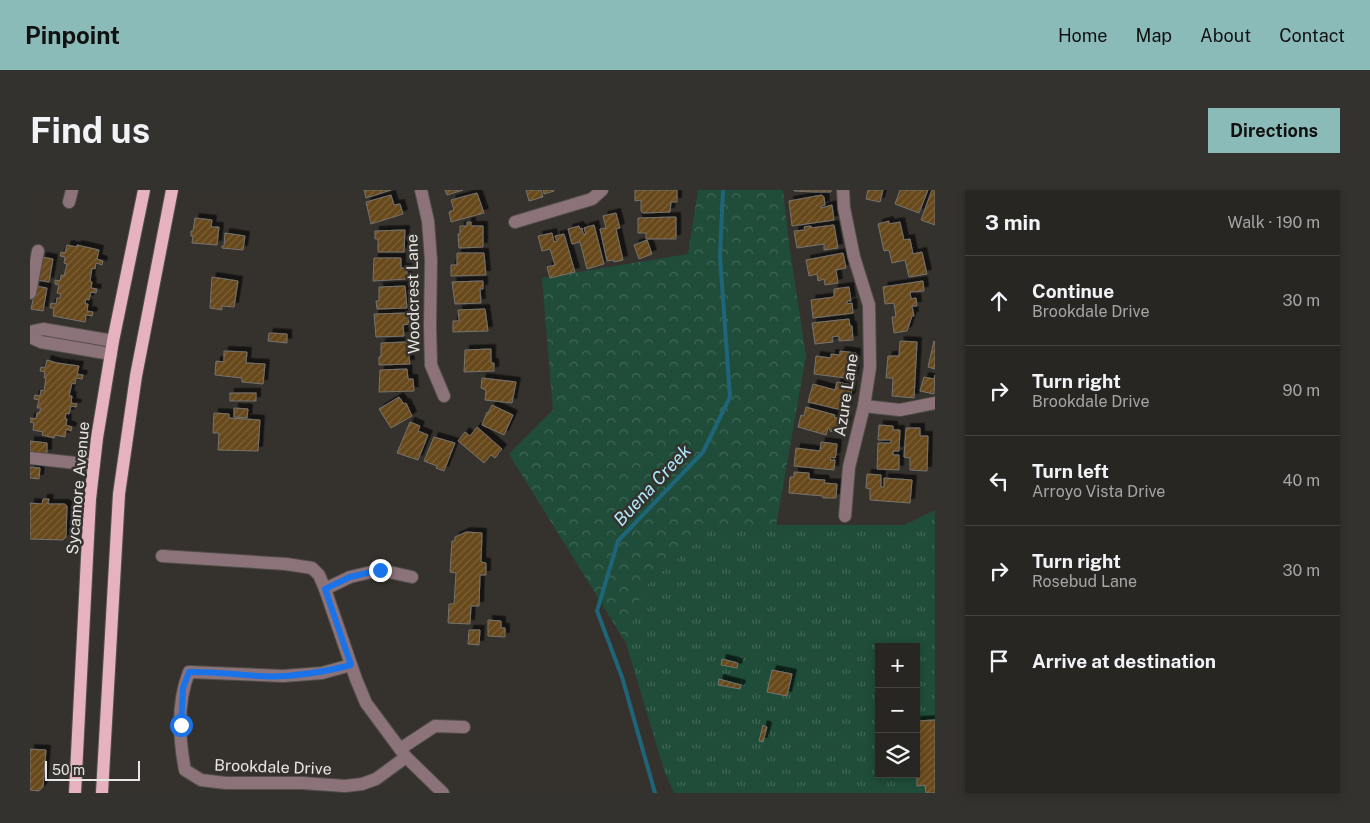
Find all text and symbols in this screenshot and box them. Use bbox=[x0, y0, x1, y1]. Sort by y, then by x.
text: Pinpoint bbox=[25, 21, 120, 49]
text: Home bbox=[1058, 25, 1108, 46]
text: Map bbox=[1136, 25, 1172, 46]
text: About bbox=[1200, 25, 1251, 46]
text: Contact bbox=[1279, 25, 1345, 46]
button: Directions bbox=[1208, 108, 1340, 153]
text: Find us bbox=[30, 110, 150, 151]
text: 3 min bbox=[985, 210, 1041, 235]
text: Walk · 190 m bbox=[1228, 213, 1320, 232]
street label: Woodcrest Lane bbox=[402, 234, 424, 354]
text: Continue bbox=[1032, 280, 1114, 302]
icon: ahead bbox=[985, 287, 1013, 315]
text: 30 m bbox=[1283, 291, 1320, 310]
text: Brookdale Drive bbox=[1032, 302, 1150, 321]
street label: Azure Lane bbox=[830, 352, 862, 438]
text: Turn right bbox=[1032, 370, 1121, 392]
icon: right bbox=[985, 377, 1013, 405]
text: 90 m bbox=[1283, 381, 1320, 400]
text: Brookdale Drive bbox=[1032, 392, 1150, 411]
street label: Sycamore Avenue bbox=[63, 421, 93, 555]
water label: Buena Creek bbox=[609, 440, 695, 530]
text: Turn left bbox=[1032, 460, 1109, 482]
icon: left bbox=[985, 467, 1013, 495]
text: 40 m bbox=[1282, 471, 1320, 490]
text: Arroyo Vista Drive bbox=[1032, 482, 1165, 501]
text: Turn right bbox=[1032, 550, 1121, 572]
icon: right bbox=[985, 557, 1013, 585]
route end bbox=[369, 559, 392, 582]
text: 30 m bbox=[1283, 561, 1320, 580]
text: Rosebud Lane bbox=[1032, 572, 1137, 591]
map controls bbox=[875, 643, 920, 778]
button: + bbox=[875, 643, 920, 688]
icon: arrive bbox=[985, 647, 1013, 675]
text: Arrive at destination bbox=[1032, 650, 1216, 672]
button: − bbox=[875, 688, 920, 733]
route start bbox=[170, 714, 193, 737]
button: layers bbox=[875, 733, 920, 778]
street label: Brookdale Drive bbox=[214, 755, 332, 779]
scale bar bbox=[45, 758, 140, 781]
text: 50 m bbox=[52, 762, 85, 778]

